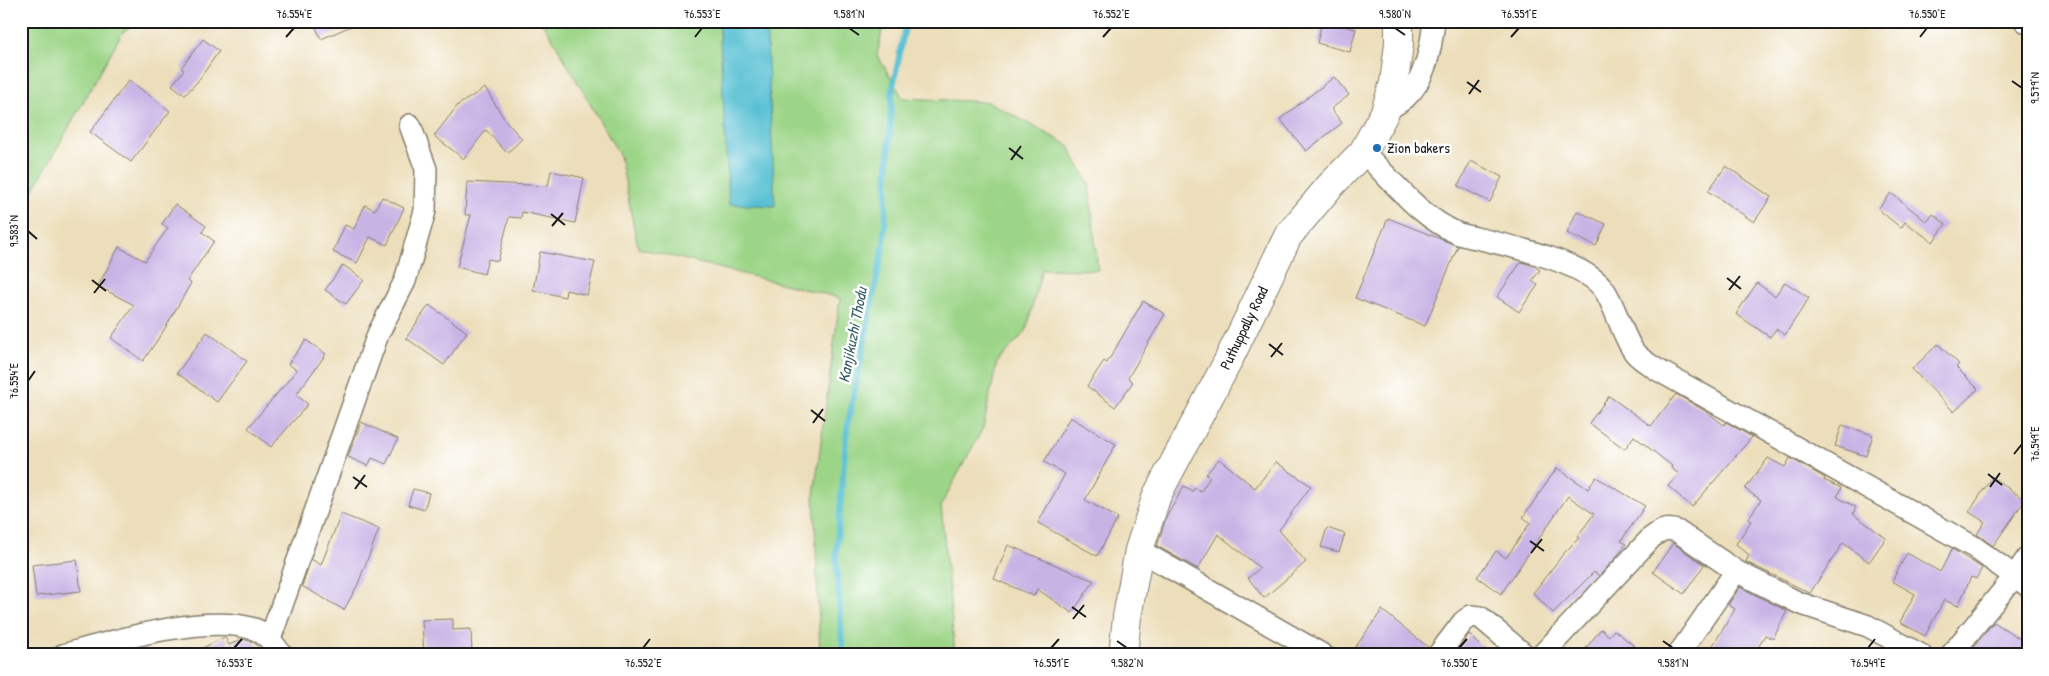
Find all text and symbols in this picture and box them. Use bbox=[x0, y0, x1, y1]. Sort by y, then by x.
text: 76.554°E bbox=[276, 5, 313, 22]
text: 76.553°E bbox=[684, 5, 721, 22]
text: 9.581°N bbox=[834, 5, 864, 22]
text: 76.552°E bbox=[1092, 5, 1130, 22]
text: 9.580°N bbox=[1379, 5, 1411, 22]
text: 76.551°E bbox=[1501, 5, 1538, 22]
text: 76.550°E bbox=[1909, 5, 1946, 22]
text: 9.579°N bbox=[2026, 72, 2043, 104]
place label: Zion bakers bbox=[1387, 137, 1450, 158]
marker: Zion bakers bbox=[1371, 142, 1383, 154]
text: 9.583°N bbox=[5, 215, 22, 247]
street label: Puthuppally Road bbox=[1214, 282, 1273, 373]
water label: Kanjikuzhi Thodu bbox=[832, 284, 872, 384]
text: 76.554°E bbox=[5, 362, 22, 399]
text: 76.549°E bbox=[2026, 426, 2043, 462]
text: 76.553°E bbox=[216, 654, 253, 671]
text: 76.552°E bbox=[624, 654, 662, 671]
text: 76.551°E bbox=[1033, 654, 1070, 671]
text: 9.582°N bbox=[1111, 654, 1143, 671]
text: 76.550°E bbox=[1441, 654, 1478, 671]
text: 9.581°N bbox=[1658, 654, 1688, 671]
text: 76.549°E bbox=[1850, 654, 1886, 671]

